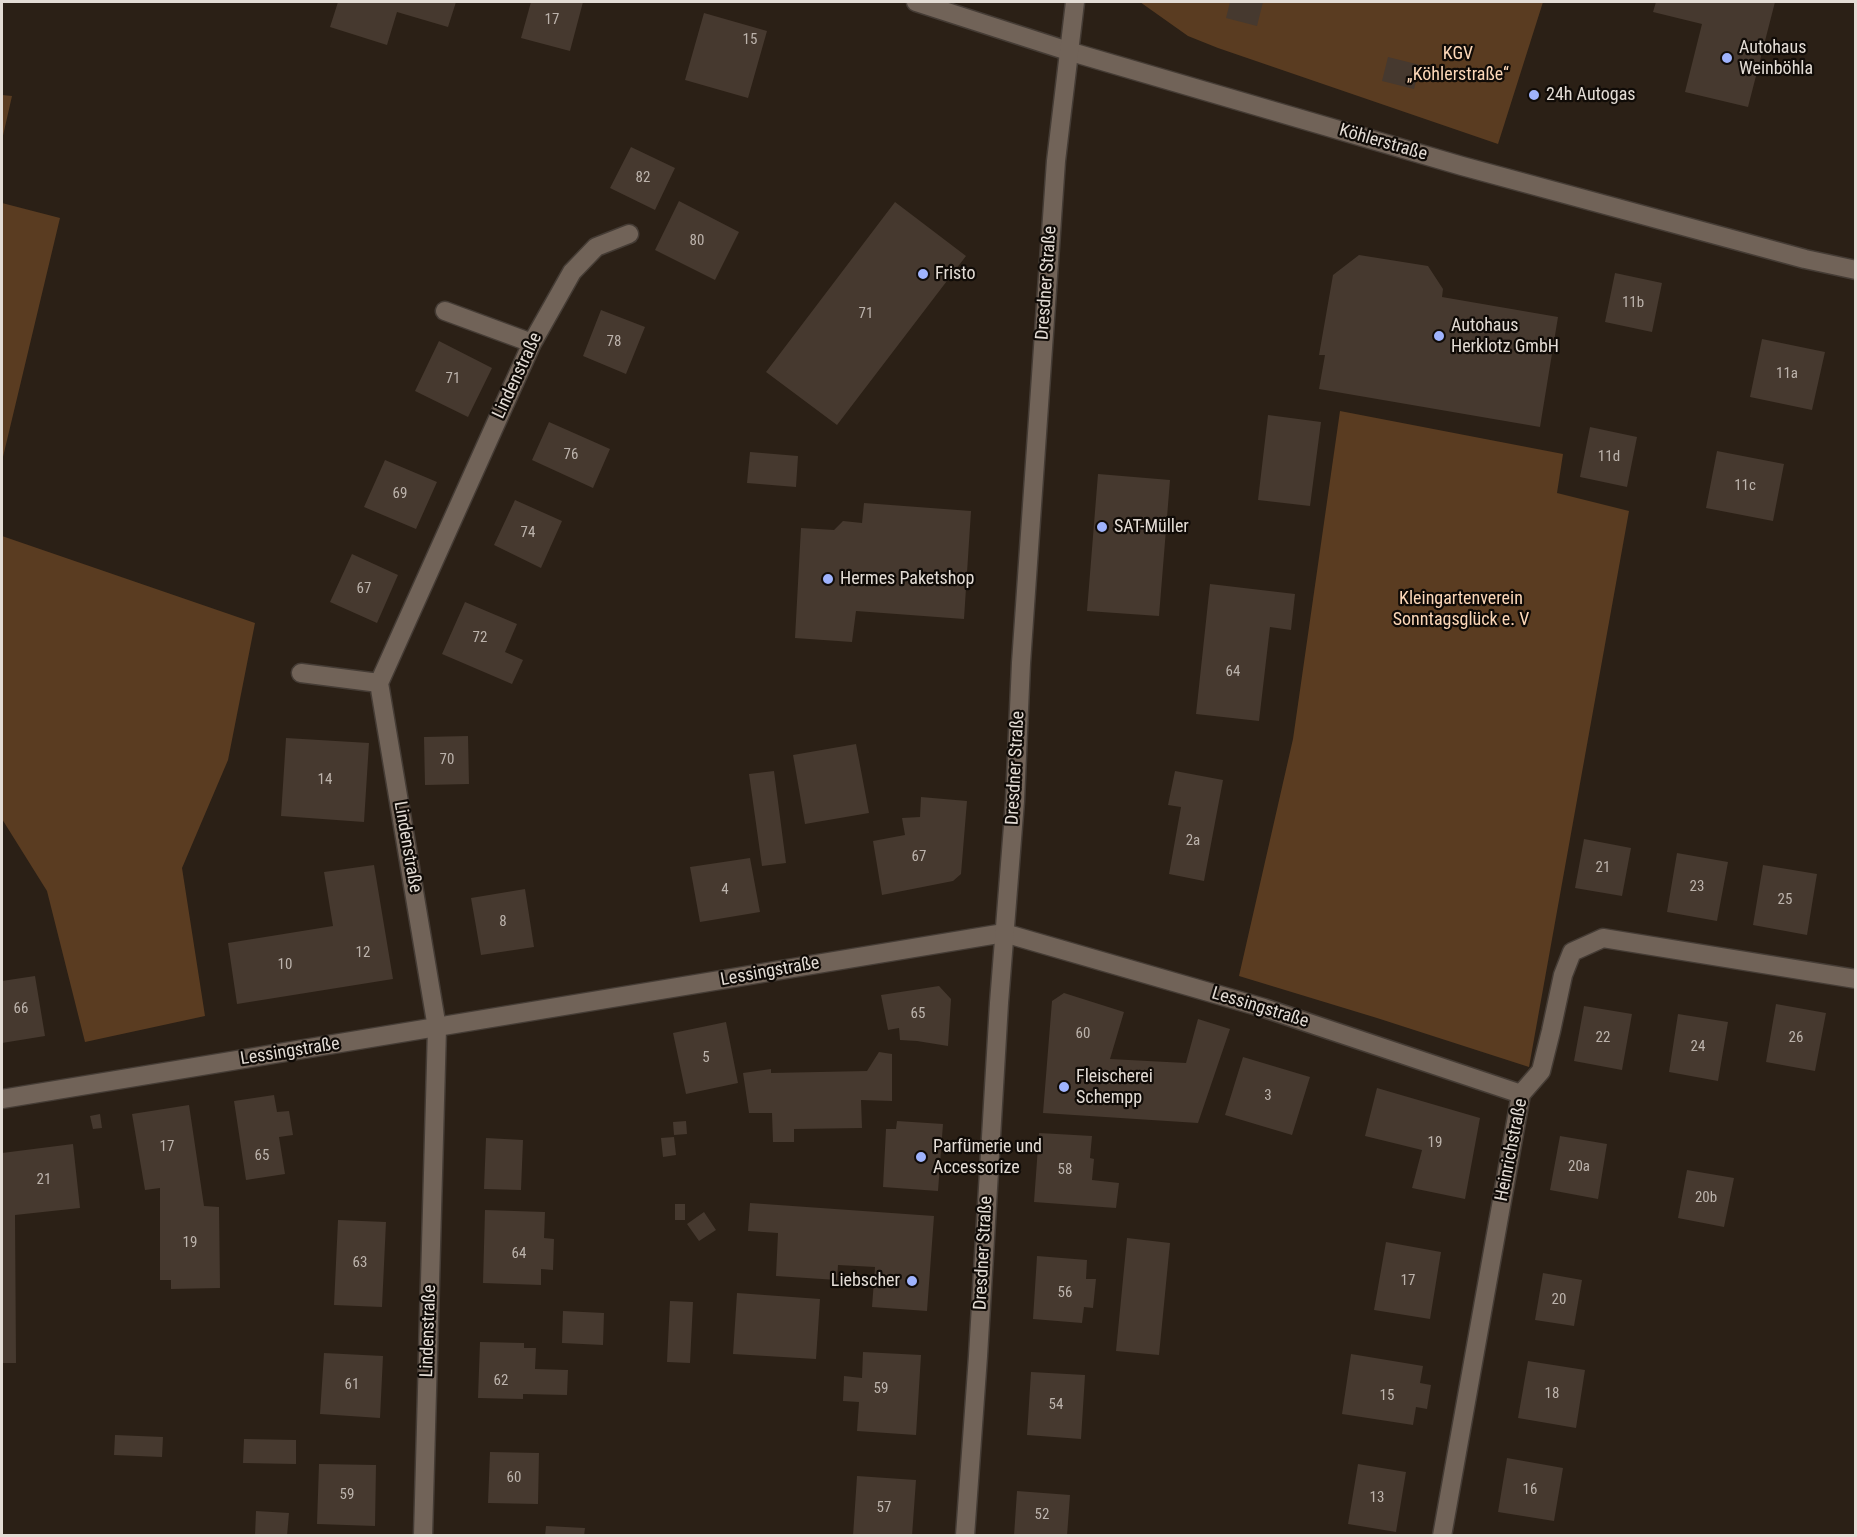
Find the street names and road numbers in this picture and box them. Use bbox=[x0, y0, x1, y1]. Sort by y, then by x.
street label: Köhlerstraße bbox=[1337, 120, 1429, 166]
street label: Dresdner Straße bbox=[1032, 225, 1062, 341]
street label: Lindenstraße bbox=[489, 329, 547, 423]
street label: Dresdner Straße bbox=[1002, 710, 1030, 826]
street label: Lindenstraße bbox=[388, 800, 426, 894]
street label: Lessingstraße bbox=[719, 953, 821, 991]
street label: Lessingstraße bbox=[1209, 983, 1311, 1033]
street label: Lessingstraße bbox=[239, 1033, 341, 1071]
street label: Heinrichstraße bbox=[1491, 1097, 1533, 1203]
street label: Dresdner Straße bbox=[970, 1195, 998, 1311]
street label: Lindenstraße bbox=[417, 1284, 441, 1378]

